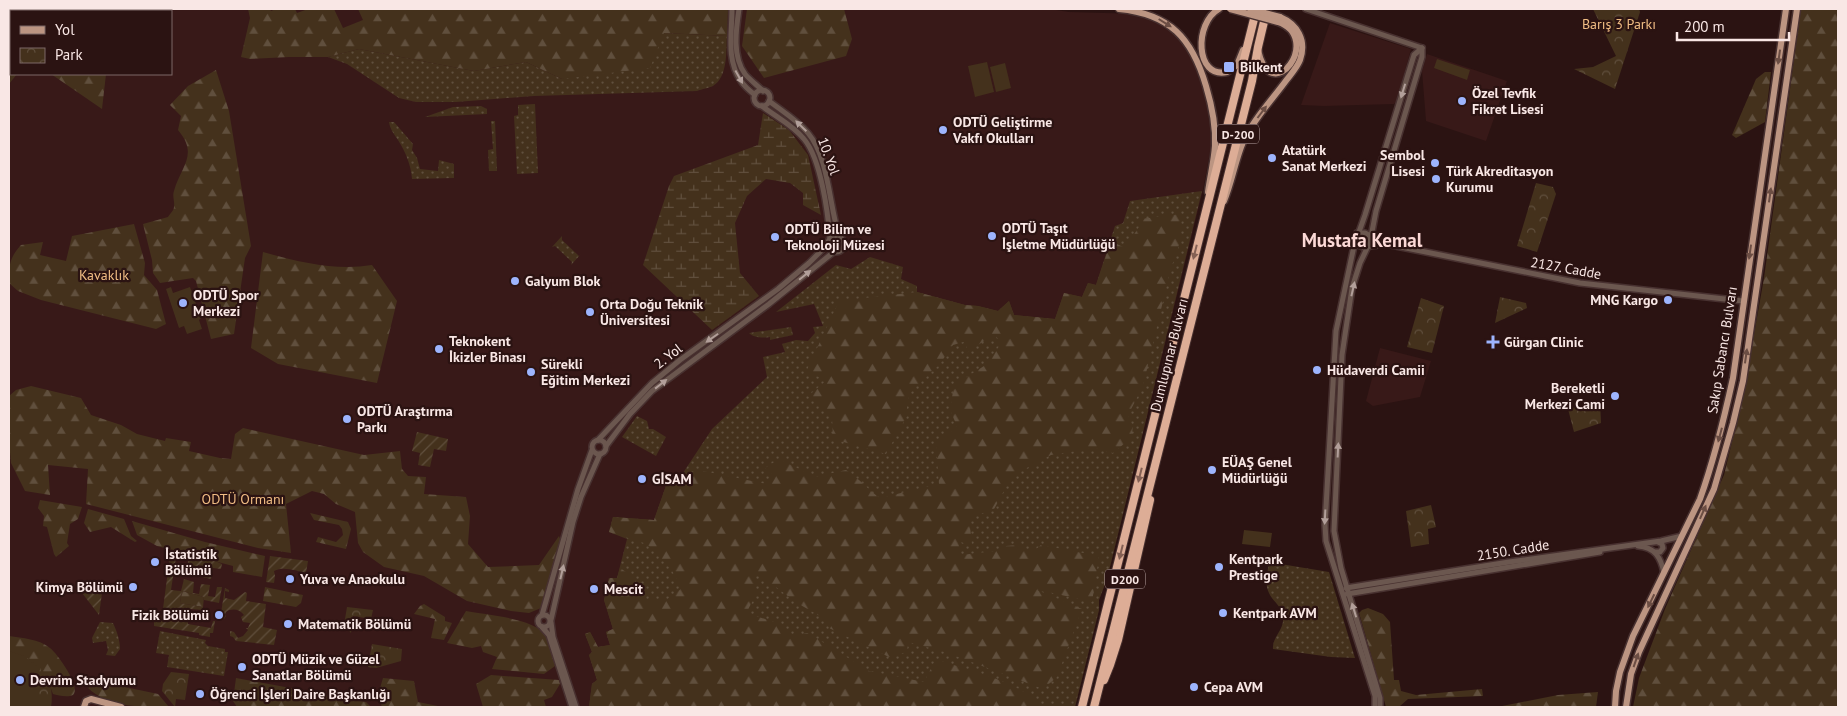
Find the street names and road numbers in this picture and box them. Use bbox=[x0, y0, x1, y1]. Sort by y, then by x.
road number: D-200 bbox=[1217, 125, 1259, 144]
street label: 10. Yol bbox=[814, 135, 844, 177]
street label: 2127. Cadde bbox=[1529, 253, 1603, 283]
street label: Sakıp Sabancı Bulvarı bbox=[1703, 285, 1741, 415]
street label: Dumlupınar Bulvarı bbox=[1146, 296, 1192, 414]
street label: 2. Yol bbox=[650, 339, 686, 373]
street label: 2150. Cadde bbox=[1476, 535, 1550, 565]
road number: D200 bbox=[1105, 570, 1145, 588]

